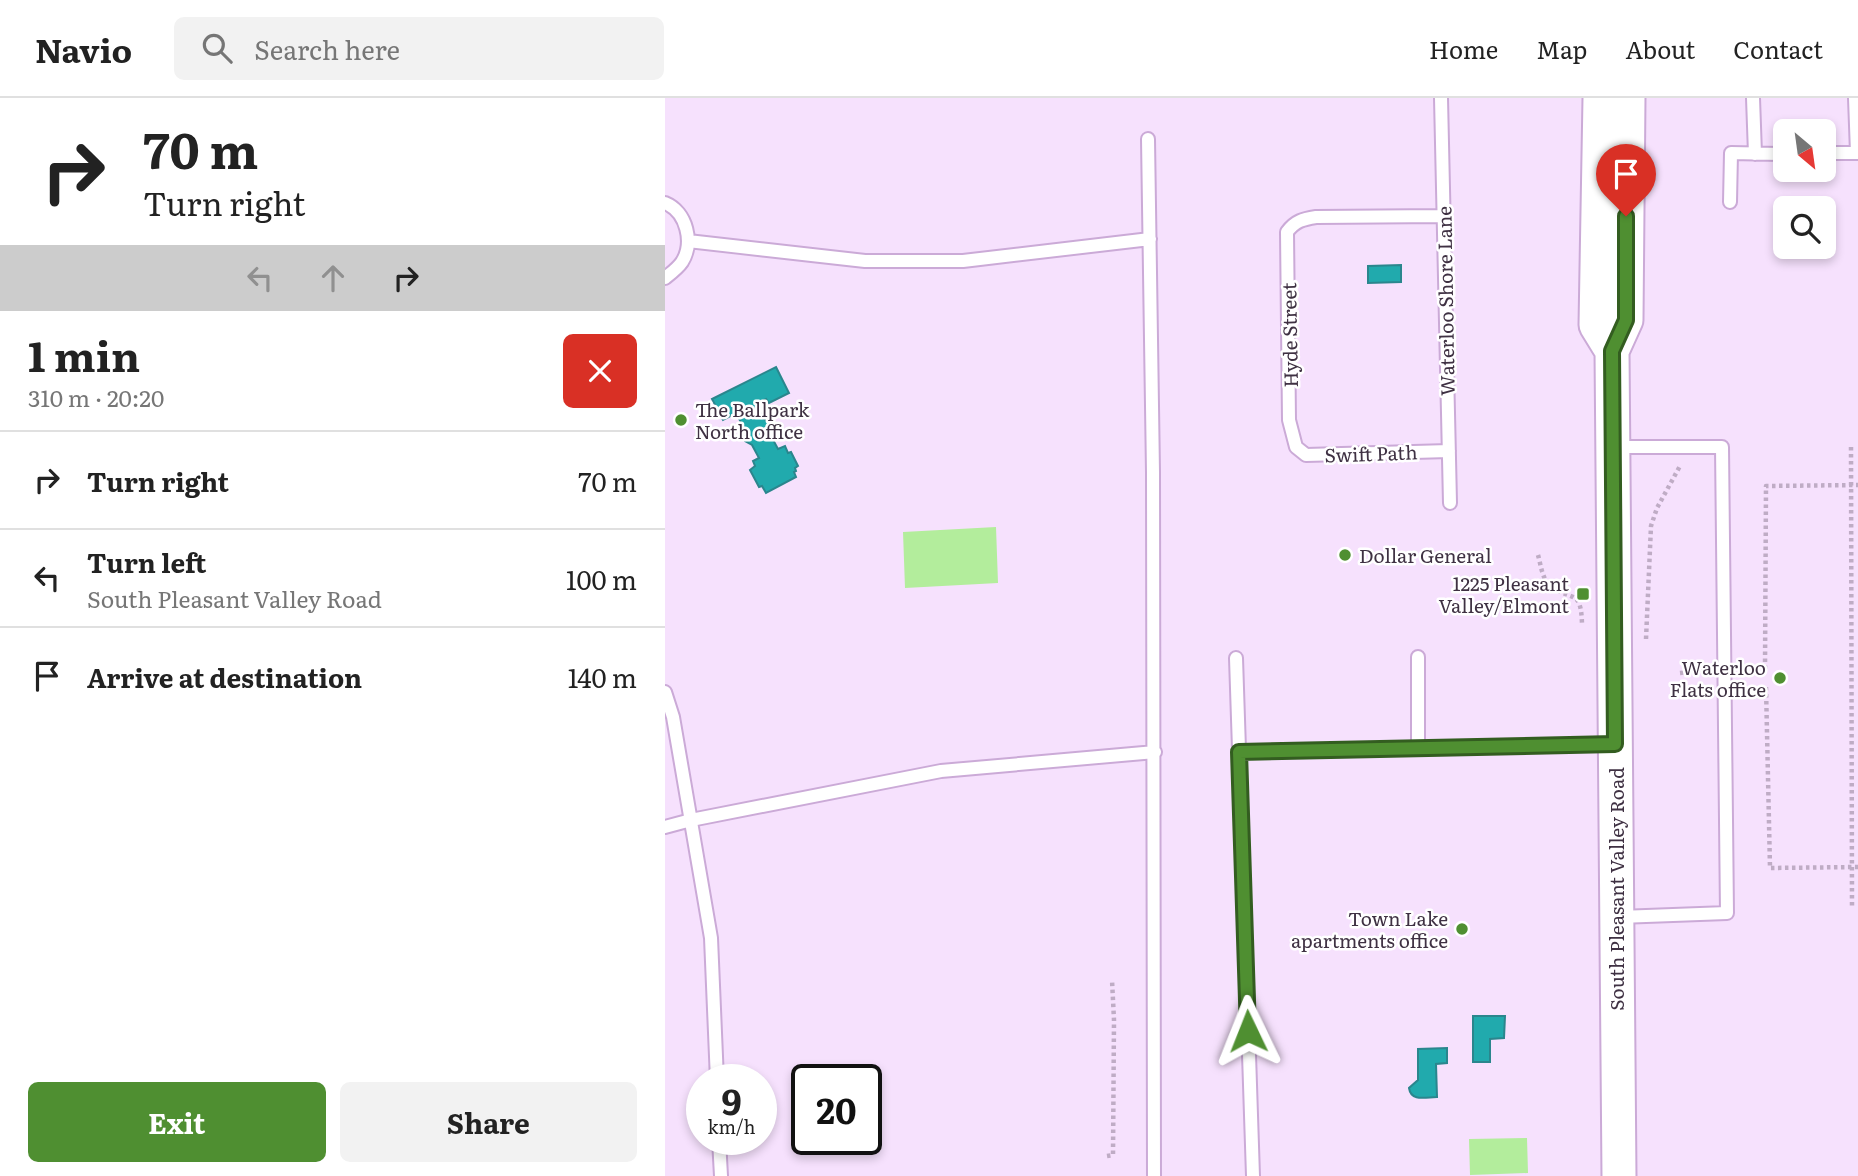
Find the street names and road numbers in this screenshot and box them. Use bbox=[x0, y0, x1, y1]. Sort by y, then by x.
street label: Waterloo Shore Lane bbox=[1429, 206, 1461, 396]
street label: Hyde Street bbox=[1274, 282, 1304, 388]
street label: Swift Path bbox=[1324, 437, 1418, 469]
street label: South Pleasant Valley Road bbox=[1602, 767, 1630, 1011]

